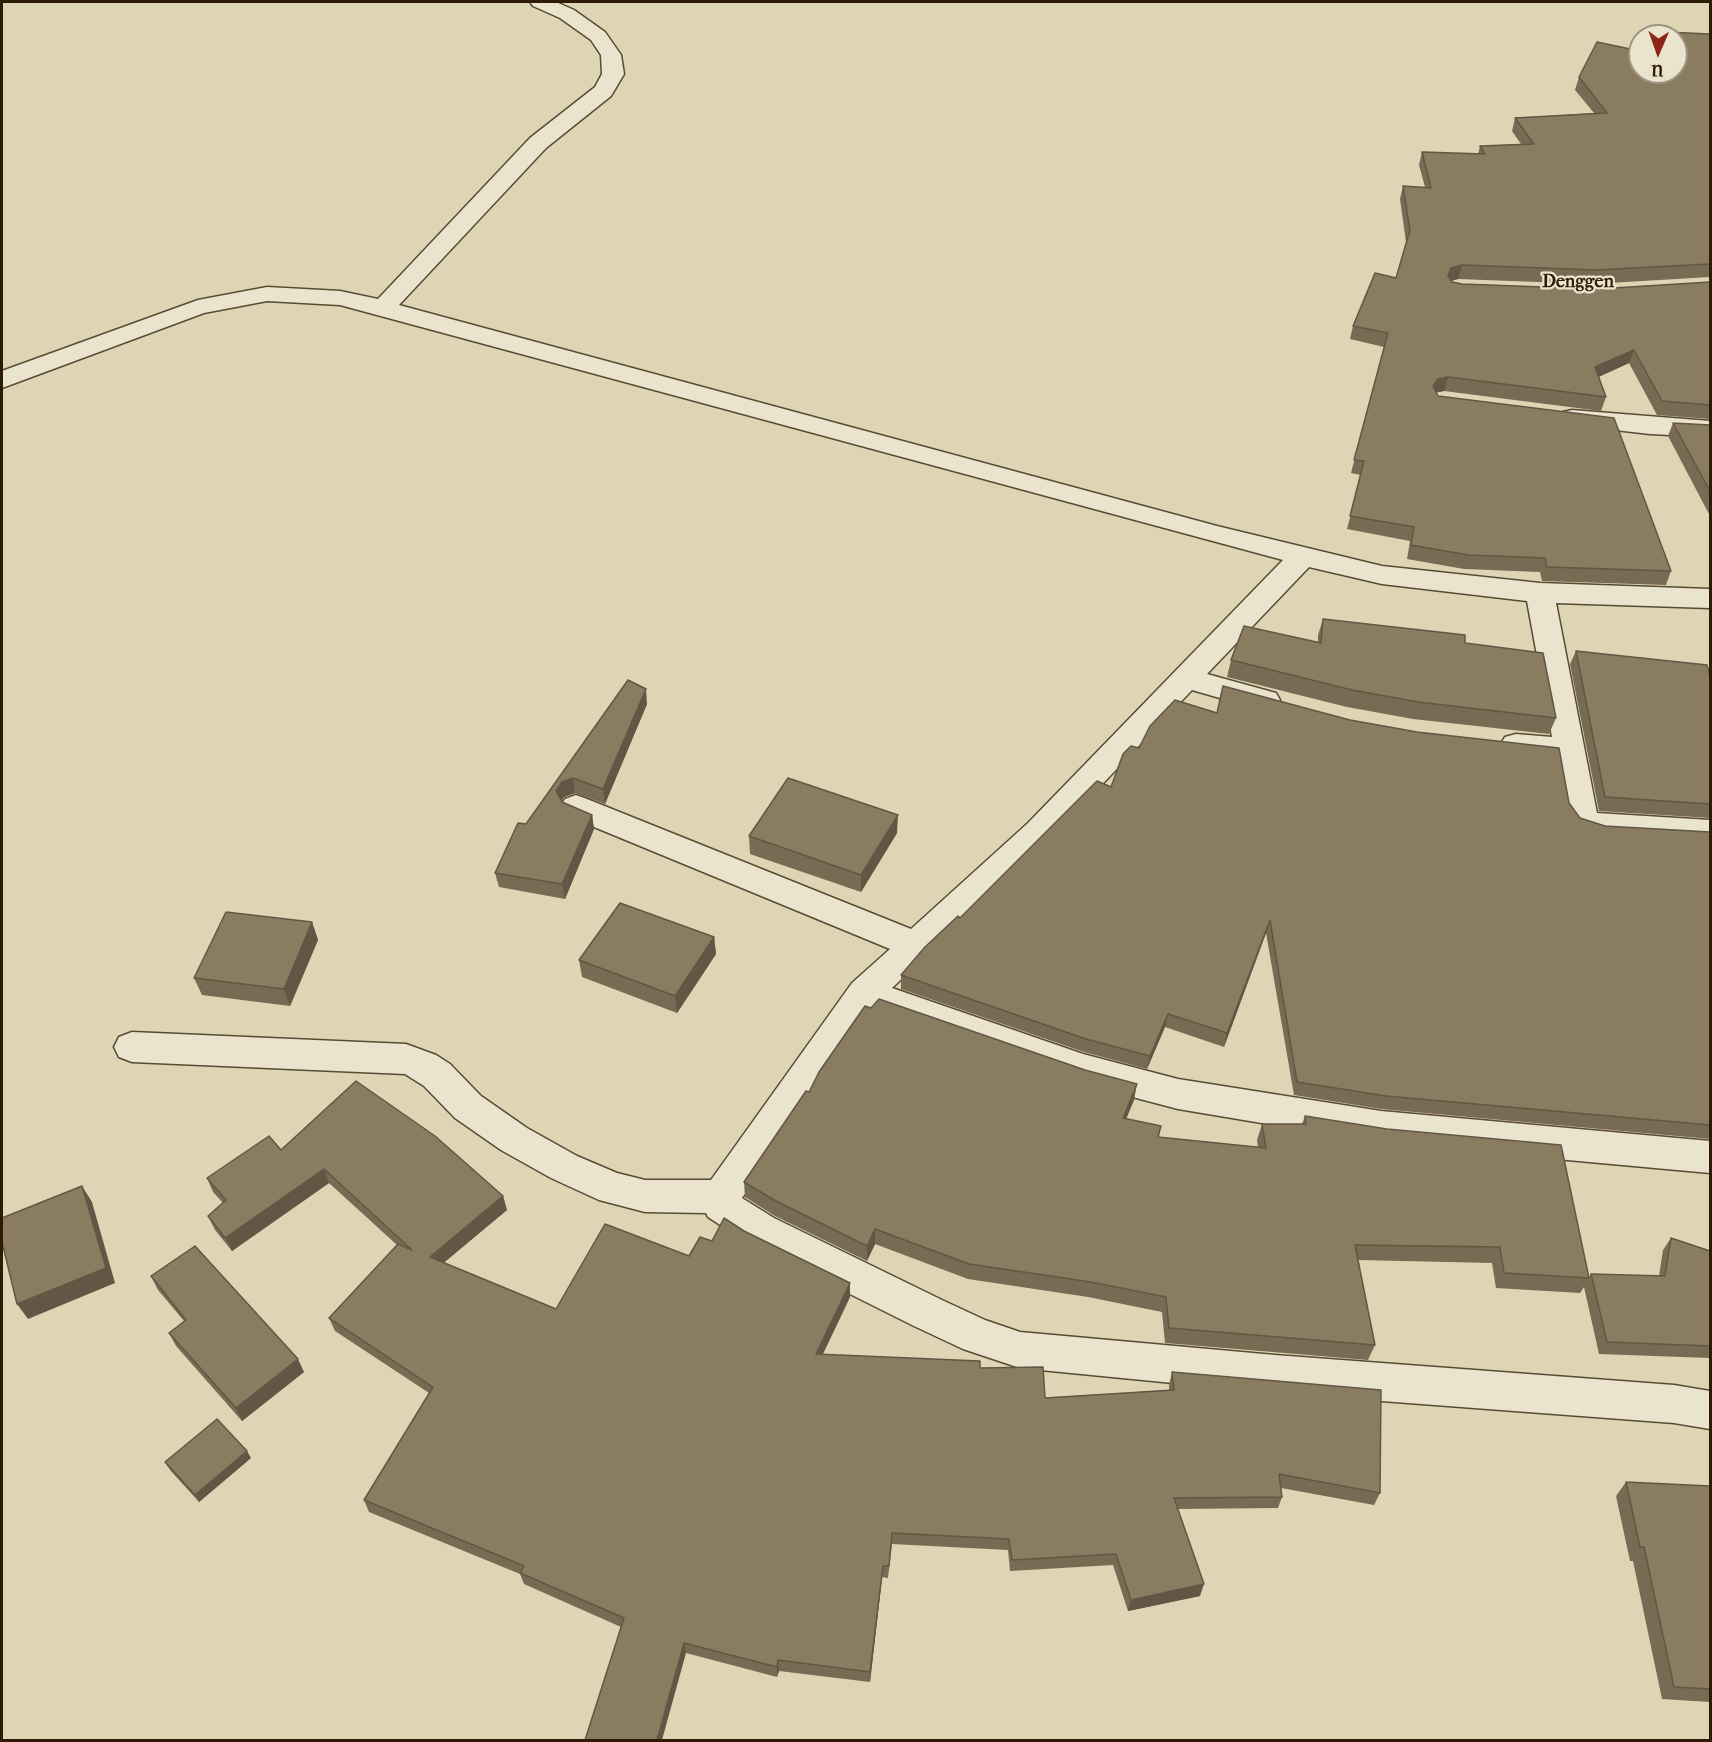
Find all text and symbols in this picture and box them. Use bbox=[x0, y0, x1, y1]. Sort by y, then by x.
north arrow bbox=[1628, 24, 1688, 84]
text: U bbox=[1651, 61, 1664, 80]
district label: Denggen bbox=[1542, 272, 1614, 294]

